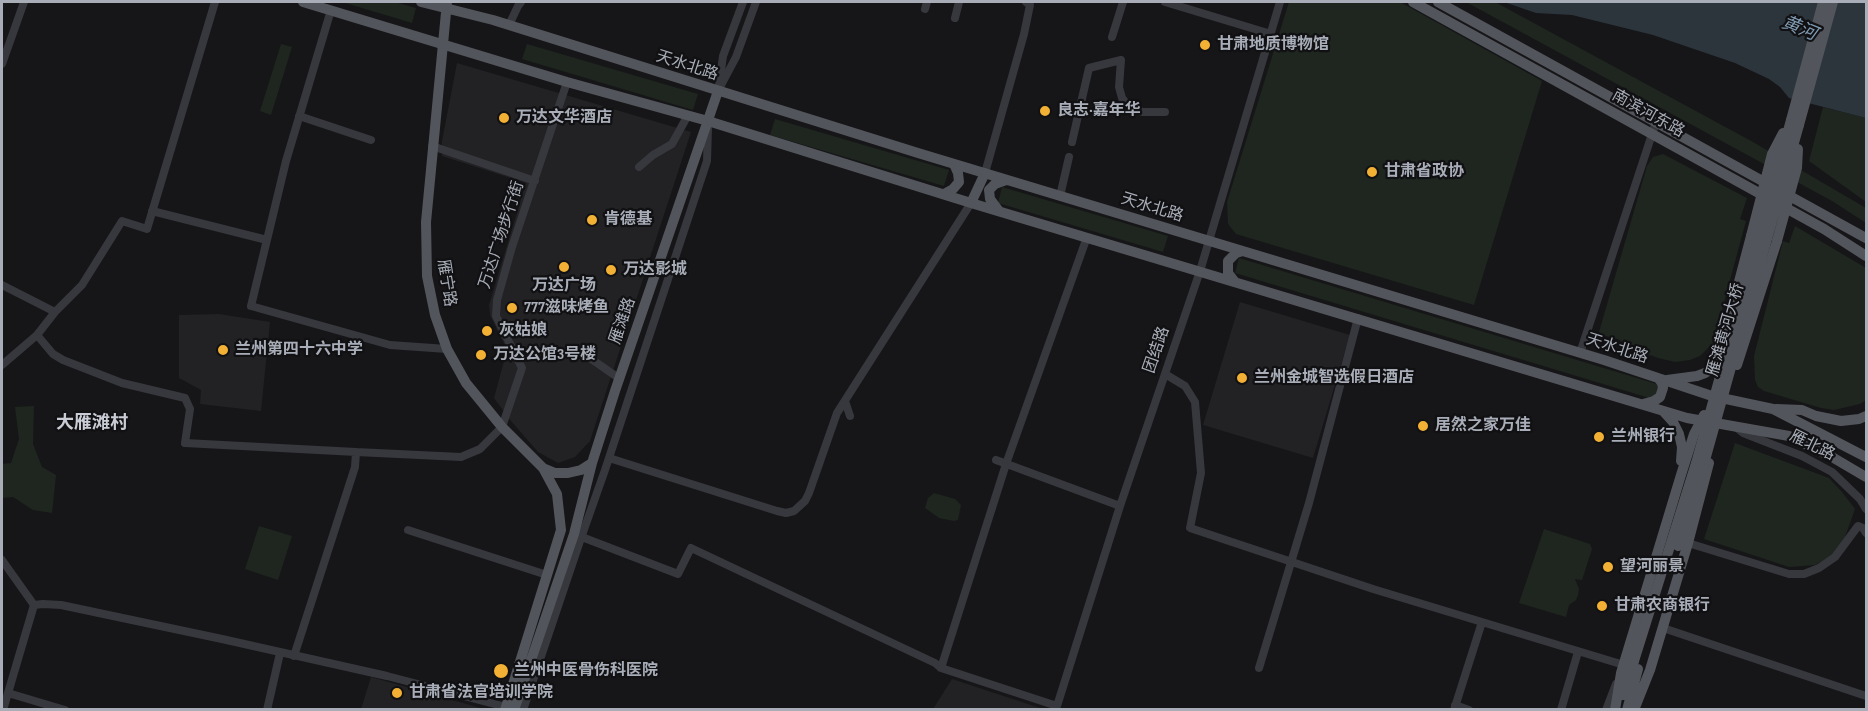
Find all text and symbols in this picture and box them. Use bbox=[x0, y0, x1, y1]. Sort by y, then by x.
water label: 黄河 bbox=[1778, 12, 1820, 46]
place label: 甘肃地质博物馆 bbox=[1217, 35, 1329, 55]
marker: 甘肃地质博物馆 bbox=[1198, 38, 1212, 52]
street label: 天水北路 bbox=[654, 47, 720, 85]
street label: 南滨河东路 bbox=[1608, 86, 1688, 142]
place label: 良志·嘉年华 bbox=[1057, 101, 1141, 121]
marker: 良志·嘉年华 bbox=[1038, 104, 1052, 118]
place label: 万达文华酒店 bbox=[516, 108, 612, 128]
marker: 万达文华酒店 bbox=[497, 111, 511, 125]
place label: 甘肃省政协 bbox=[1384, 162, 1464, 182]
marker: 甘肃省政协 bbox=[1365, 165, 1379, 179]
street label: 万达广场步行街 bbox=[476, 179, 528, 291]
street label: 天水北路 bbox=[1119, 189, 1185, 227]
place label: 肯德基 bbox=[604, 210, 652, 230]
marker: 肯德基 bbox=[585, 213, 599, 227]
street label: 雁宁路 bbox=[433, 258, 459, 308]
marker: 万达广场 bbox=[557, 260, 571, 274]
place label: 万达影城 bbox=[623, 260, 687, 280]
marker: 万达影城 bbox=[604, 263, 618, 277]
place label: 万达广场 bbox=[532, 276, 596, 296]
street label: 雁滩黄河大桥 bbox=[1704, 281, 1748, 379]
street label: 雁滩路 bbox=[606, 295, 640, 347]
place label: 777滋味烤鱼 bbox=[524, 298, 609, 318]
marker: 777滋味烤鱼 bbox=[505, 301, 519, 315]
place label: 灰姑娘 bbox=[499, 321, 547, 341]
marker: 灰姑娘 bbox=[480, 324, 494, 338]
street label: 团结路 bbox=[1140, 324, 1174, 376]
street label: 天水北路 bbox=[1584, 330, 1650, 368]
place label: 兰州第四十六中学 bbox=[235, 340, 363, 360]
marker: 兰州第四十六中学 bbox=[216, 343, 230, 357]
place label: 万达公馆3号楼 bbox=[493, 345, 596, 365]
marker: 万达公馆3号楼 bbox=[474, 348, 488, 362]
place label: 兰州金城智选假日酒店 bbox=[1254, 368, 1414, 388]
marker: 兰州金城智选假日酒店 bbox=[1235, 371, 1249, 385]
district label: 大雁滩村 bbox=[56, 412, 128, 434]
place label: 居然之家万佳 bbox=[1435, 416, 1531, 436]
marker: 居然之家万佳 bbox=[1416, 419, 1430, 433]
place label: 兰州银行 bbox=[1611, 427, 1675, 447]
street label: 雁北路 bbox=[1786, 427, 1838, 465]
marker: 兰州银行 bbox=[1592, 430, 1606, 444]
place label: 望河丽景 bbox=[1620, 557, 1684, 577]
marker: 望河丽景 bbox=[1601, 560, 1615, 574]
place label: 甘肃农商银行 bbox=[1614, 596, 1710, 616]
marker: 甘肃农商银行 bbox=[1595, 599, 1609, 613]
place label: 兰州中医骨伤科医院 bbox=[514, 661, 658, 681]
marker: 兰州中医骨伤科医院 bbox=[492, 662, 510, 680]
place label: 甘肃省法官培训学院 bbox=[409, 683, 553, 703]
marker: 甘肃省法官培训学院 bbox=[390, 686, 404, 700]

